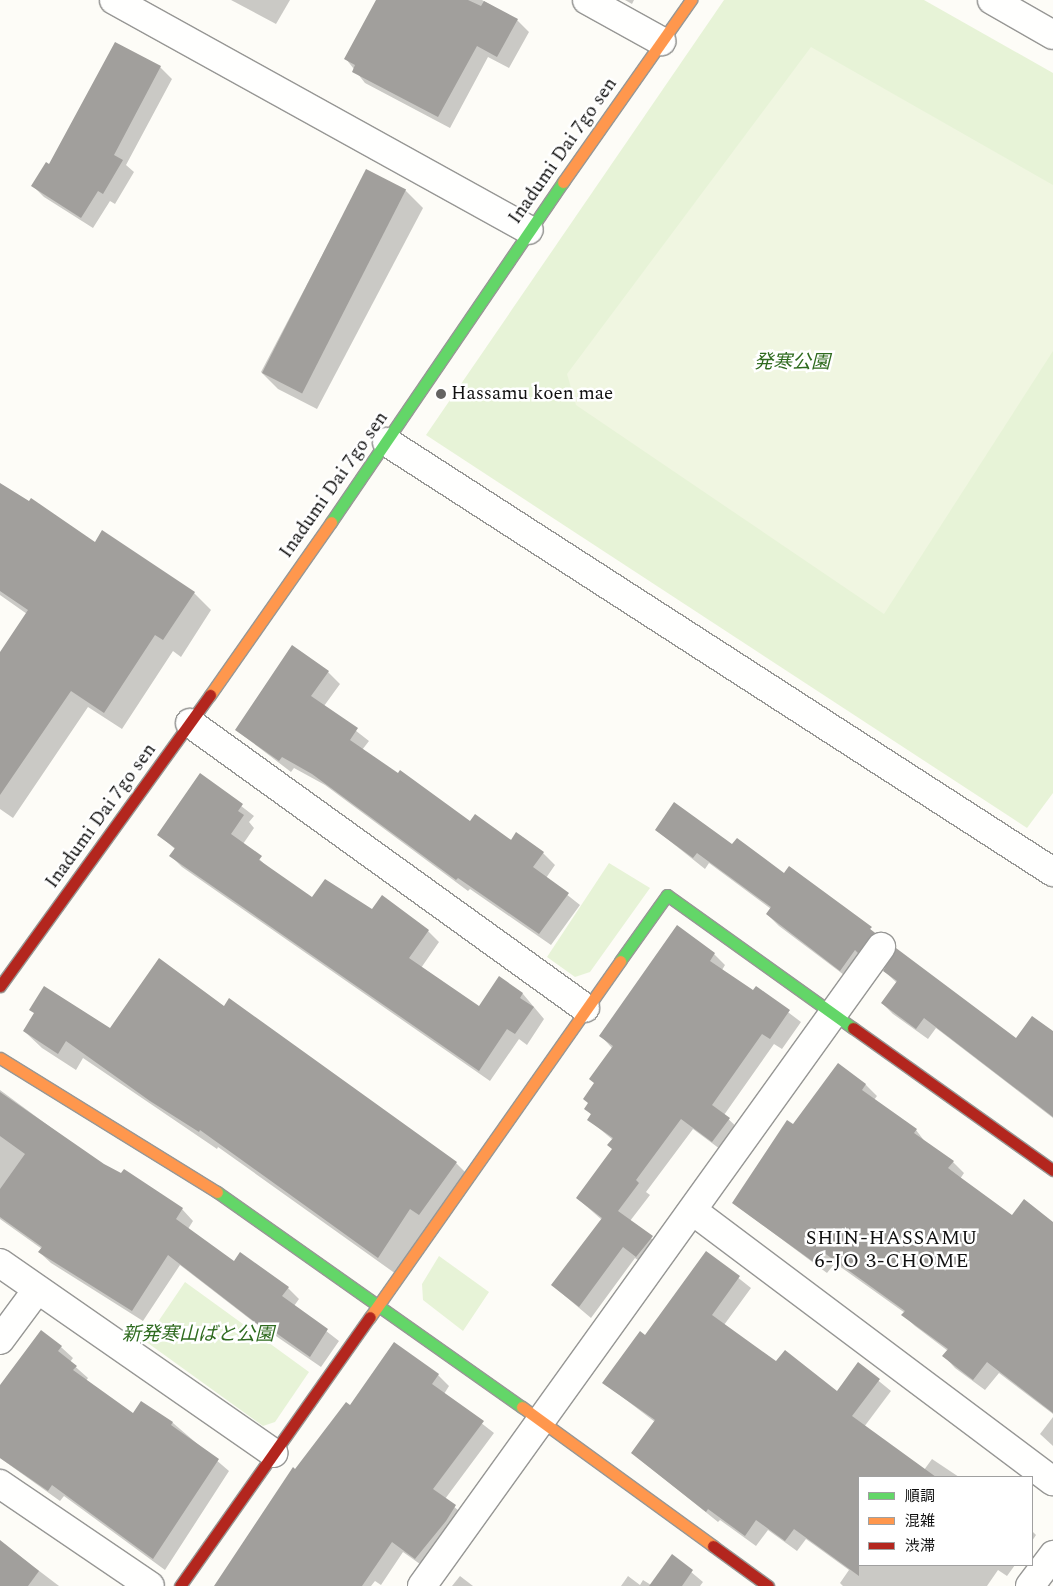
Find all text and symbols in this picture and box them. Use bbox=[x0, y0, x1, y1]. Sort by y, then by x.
street label: Inadumi Dai 7go sen bbox=[504, 73, 622, 229]
park label: 発寒公園 bbox=[754, 352, 830, 374]
place label: Hassamu koen mae bbox=[451, 383, 613, 405]
marker: Hassamu koen mae bbox=[435, 388, 447, 400]
street label: Inadumi Dai 7go sen bbox=[275, 407, 393, 563]
street label: Inadumi Dai 7go sen bbox=[41, 739, 161, 893]
district label: SHIN-HASSAMU 6-JO 3-CHOME bbox=[804, 1227, 980, 1274]
park label: 新発寒山ばと公園 bbox=[122, 1324, 274, 1346]
legend bbox=[858, 1476, 1033, 1566]
text: 順調 bbox=[905, 1485, 935, 1508]
text: 混雑 bbox=[905, 1510, 935, 1533]
text: 渋滞 bbox=[905, 1535, 935, 1558]

